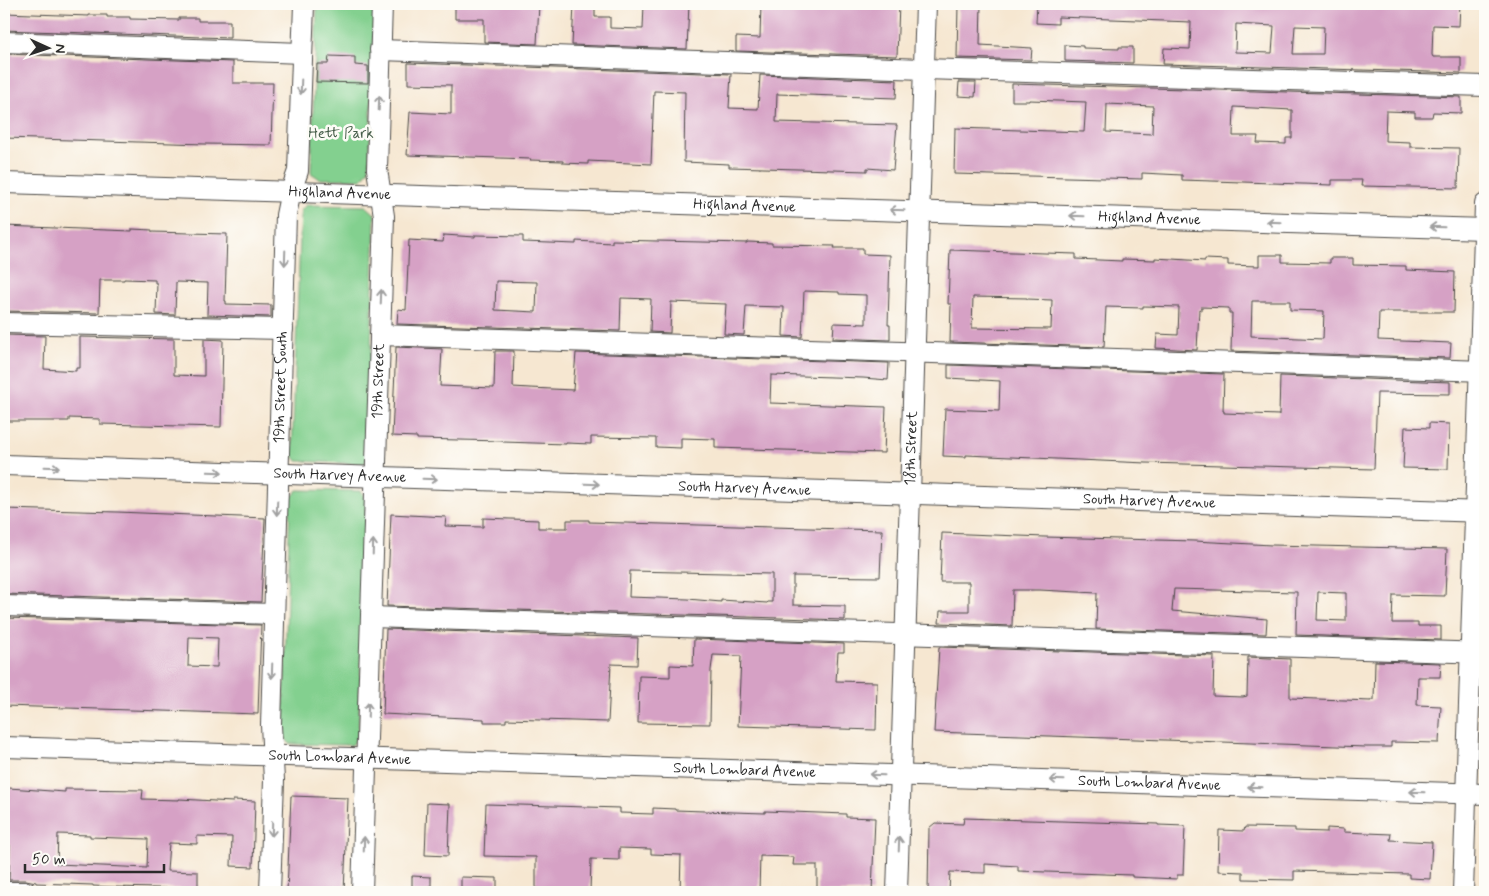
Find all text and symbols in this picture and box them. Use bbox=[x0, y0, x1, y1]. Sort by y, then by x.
north arrow bbox=[22, 22, 72, 72]
text: N bbox=[51, 43, 69, 54]
one-way arrow bbox=[296, 79, 305, 95]
one-way arrow bbox=[374, 95, 383, 111]
park label: Hett Park bbox=[308, 124, 374, 144]
street label: Highland Avenue bbox=[288, 182, 392, 205]
street label: Highland Avenue bbox=[693, 194, 796, 218]
one-way arrow bbox=[889, 206, 905, 215]
street label: Highland Avenue bbox=[1098, 207, 1201, 230]
one-way arrow bbox=[1069, 211, 1085, 221]
one-way arrow bbox=[1266, 218, 1282, 227]
one-way arrow bbox=[1429, 223, 1445, 232]
one-way arrow bbox=[280, 250, 290, 266]
one-way arrow bbox=[376, 290, 386, 306]
street label: 19th Street South bbox=[269, 331, 293, 444]
street label: 19th Street bbox=[367, 343, 390, 419]
street label: 18th Street bbox=[900, 410, 923, 486]
one-way arrow bbox=[44, 462, 60, 472]
street label: South Harvey Avenue bbox=[273, 464, 407, 488]
one-way arrow bbox=[206, 467, 223, 477]
one-way arrow bbox=[422, 474, 438, 484]
street label: South Harvey Avenue bbox=[678, 476, 811, 501]
one-way arrow bbox=[584, 479, 600, 489]
street label: South Harvey Avenue bbox=[1083, 489, 1216, 513]
one-way arrow bbox=[273, 500, 282, 516]
one-way arrow bbox=[368, 540, 378, 556]
one-way arrow bbox=[268, 662, 277, 678]
one-way arrow bbox=[363, 702, 373, 718]
street label: South Lombard Avenue bbox=[268, 745, 412, 770]
street label: South Lombard Avenue bbox=[673, 758, 816, 783]
one-way arrow bbox=[870, 770, 886, 779]
street label: South Lombard Avenue bbox=[1078, 771, 1221, 796]
one-way arrow bbox=[1049, 776, 1065, 785]
one-way arrow bbox=[1247, 782, 1263, 791]
one-way arrow bbox=[1409, 787, 1426, 797]
one-way arrow bbox=[267, 820, 277, 836]
one-way arrow bbox=[359, 836, 368, 852]
one-way arrow bbox=[894, 836, 903, 852]
scale bar bbox=[25, 841, 164, 873]
text: 50 m bbox=[32, 850, 66, 870]

